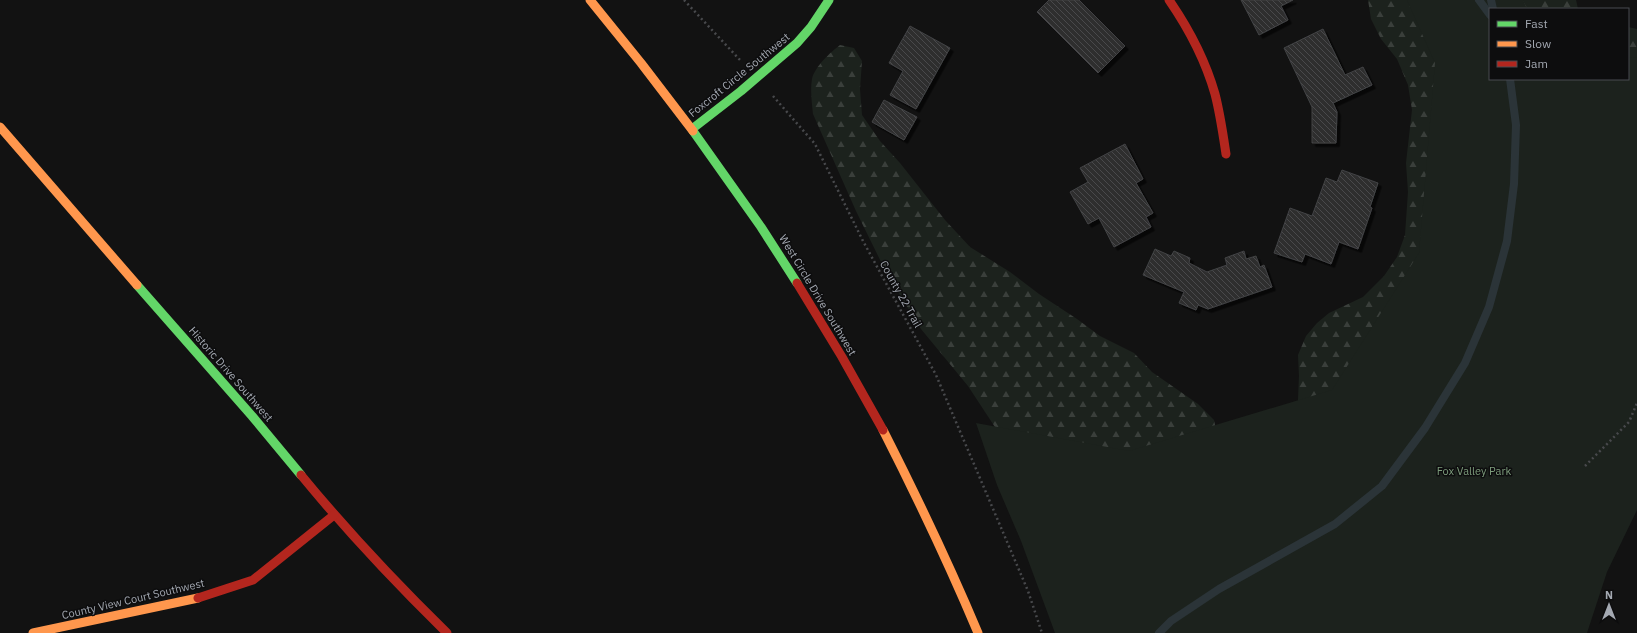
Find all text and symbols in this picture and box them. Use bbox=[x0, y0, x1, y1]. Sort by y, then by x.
legend bbox=[1489, 8, 1629, 80]
text: Fast bbox=[1525, 16, 1548, 31]
street label: Foxcroft Circle Southwest bbox=[686, 30, 793, 120]
text: Slow bbox=[1525, 36, 1551, 51]
text: Jam bbox=[1525, 56, 1548, 71]
street label: West Circle Drive Southwest bbox=[776, 232, 860, 358]
street label: County 22 Trail bbox=[877, 258, 925, 330]
street label: Historic Drive Southwest bbox=[186, 324, 276, 424]
park label: Fox Valley Park bbox=[1437, 464, 1511, 478]
street label: County View Court Southwest bbox=[60, 576, 206, 622]
north arrow bbox=[1589, 585, 1629, 625]
text: N bbox=[1605, 588, 1613, 602]

